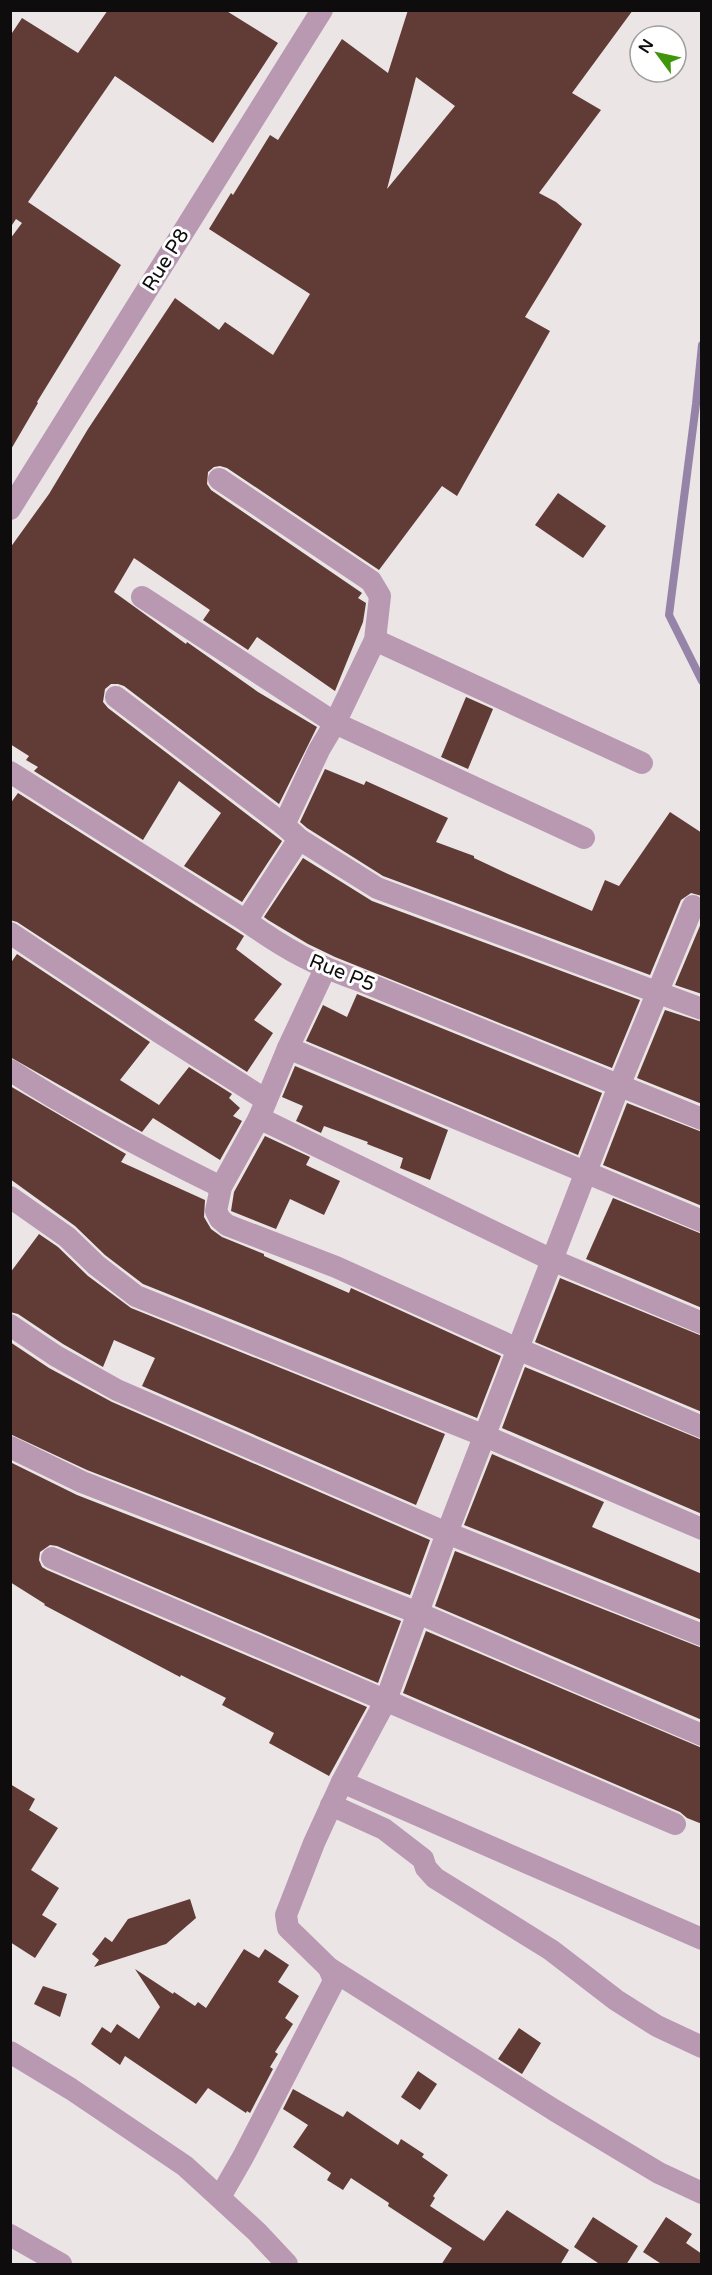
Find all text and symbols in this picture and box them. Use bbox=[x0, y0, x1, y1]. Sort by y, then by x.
north arrow bbox=[628, 24, 688, 84]
text: N bbox=[634, 36, 658, 57]
street label: Rue P8 bbox=[138, 224, 194, 296]
street label: Rue P5 bbox=[306, 949, 378, 997]

